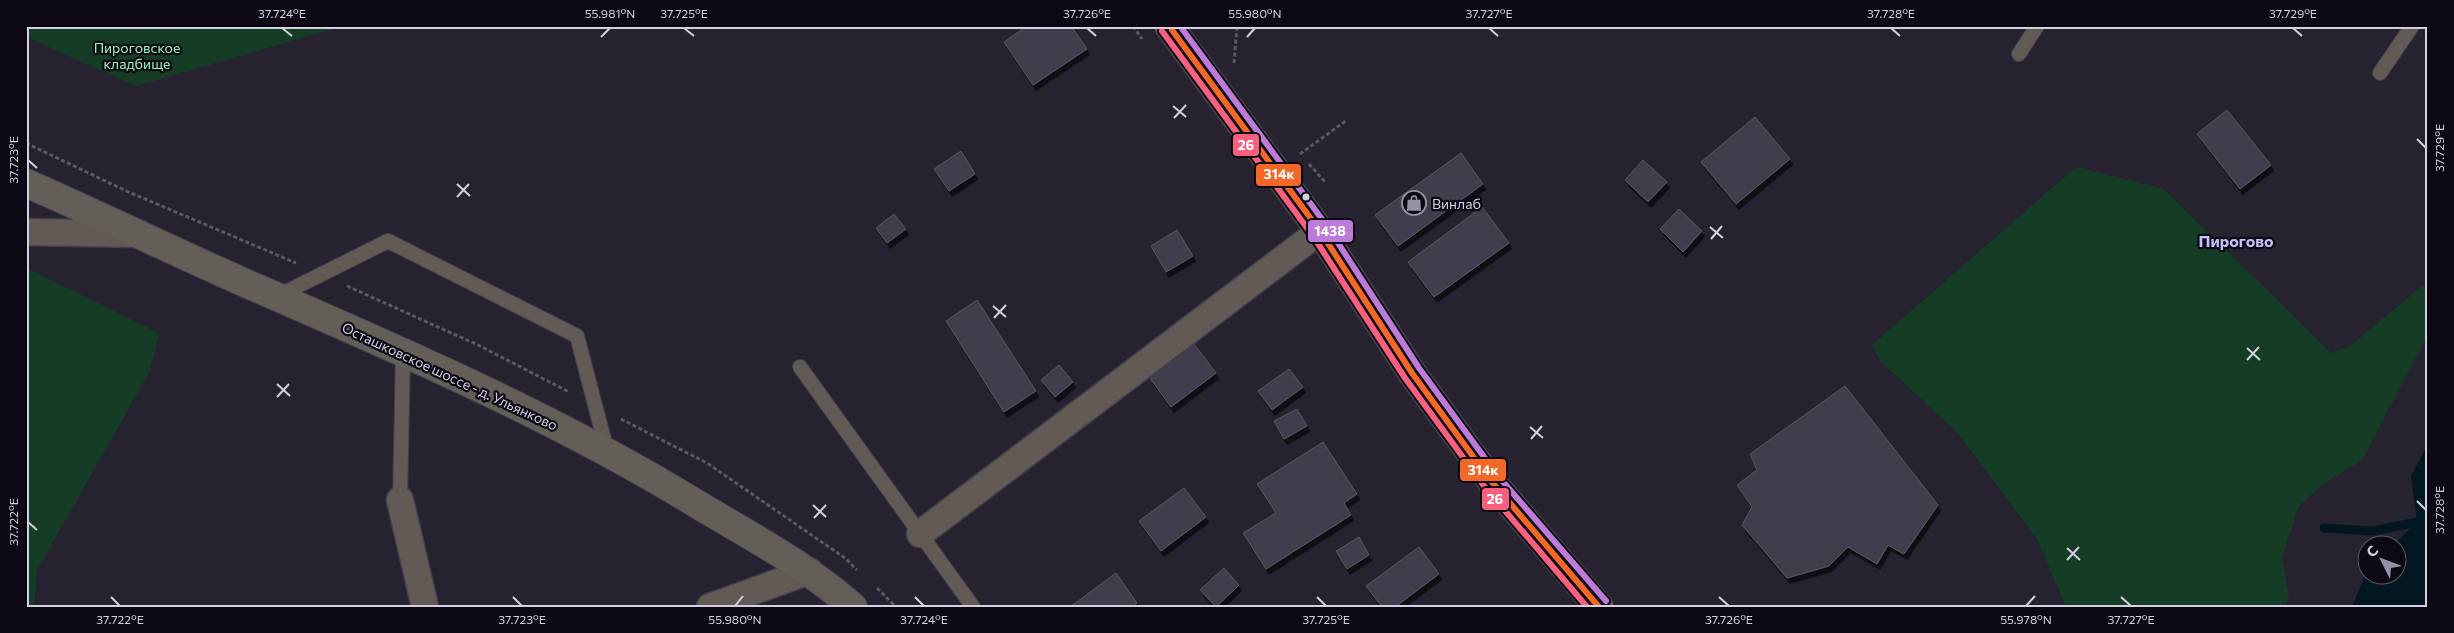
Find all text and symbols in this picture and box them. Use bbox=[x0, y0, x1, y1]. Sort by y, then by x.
text: 37.724°E bbox=[258, 6, 306, 20]
text: 55.981°N bbox=[585, 6, 635, 20]
text: 37.725°E bbox=[660, 6, 708, 20]
text: 37.726°E bbox=[1063, 6, 1111, 20]
text: 55.980°N bbox=[1228, 6, 1282, 20]
text: 37.727°E bbox=[1465, 6, 1513, 20]
text: 37.728°E bbox=[1867, 6, 1915, 20]
text: 37.729°E bbox=[2269, 6, 2317, 20]
park label: Пироговское кладбище bbox=[94, 39, 180, 72]
text: 37.729°E bbox=[2432, 124, 2446, 172]
line badge: 26 bbox=[1232, 133, 1260, 157]
text: 37.723°E bbox=[6, 136, 20, 184]
text: 26 bbox=[1238, 136, 1255, 153]
line badge: 314к bbox=[1255, 163, 1302, 187]
text: 314к bbox=[1263, 165, 1295, 182]
shop icon: Винлаб bbox=[1401, 190, 1427, 216]
unlabelled marker bbox=[1301, 192, 1311, 202]
place label: Винлаб bbox=[1432, 195, 1481, 212]
line badge: 1438 bbox=[1307, 219, 1354, 243]
text: 1438 bbox=[1314, 222, 1346, 239]
district label: Пирогово bbox=[2198, 231, 2274, 250]
street label: Осташковское шоссе - д. Ульянково bbox=[339, 318, 561, 434]
line badge: 314к bbox=[1459, 458, 1507, 482]
text: 314к bbox=[1467, 461, 1499, 478]
text: 37.728°E bbox=[2432, 486, 2446, 534]
line badge: 26 bbox=[1481, 487, 1510, 511]
text: 26 bbox=[1487, 490, 1504, 507]
text: 37.722°E bbox=[6, 498, 20, 546]
north arrow bbox=[2356, 536, 2406, 586]
text: С bbox=[2362, 542, 2381, 560]
text: 37.722°E bbox=[96, 612, 144, 626]
text: 37.723°E bbox=[498, 612, 546, 626]
text: 55.980°N bbox=[708, 612, 762, 626]
text: 37.724°E bbox=[900, 612, 948, 626]
text: 37.725°E bbox=[1302, 612, 1350, 626]
text: 37.726°E bbox=[1705, 612, 1753, 626]
text: 55.978°N bbox=[2000, 612, 2052, 626]
text: 37.727°E bbox=[2107, 612, 2155, 626]

